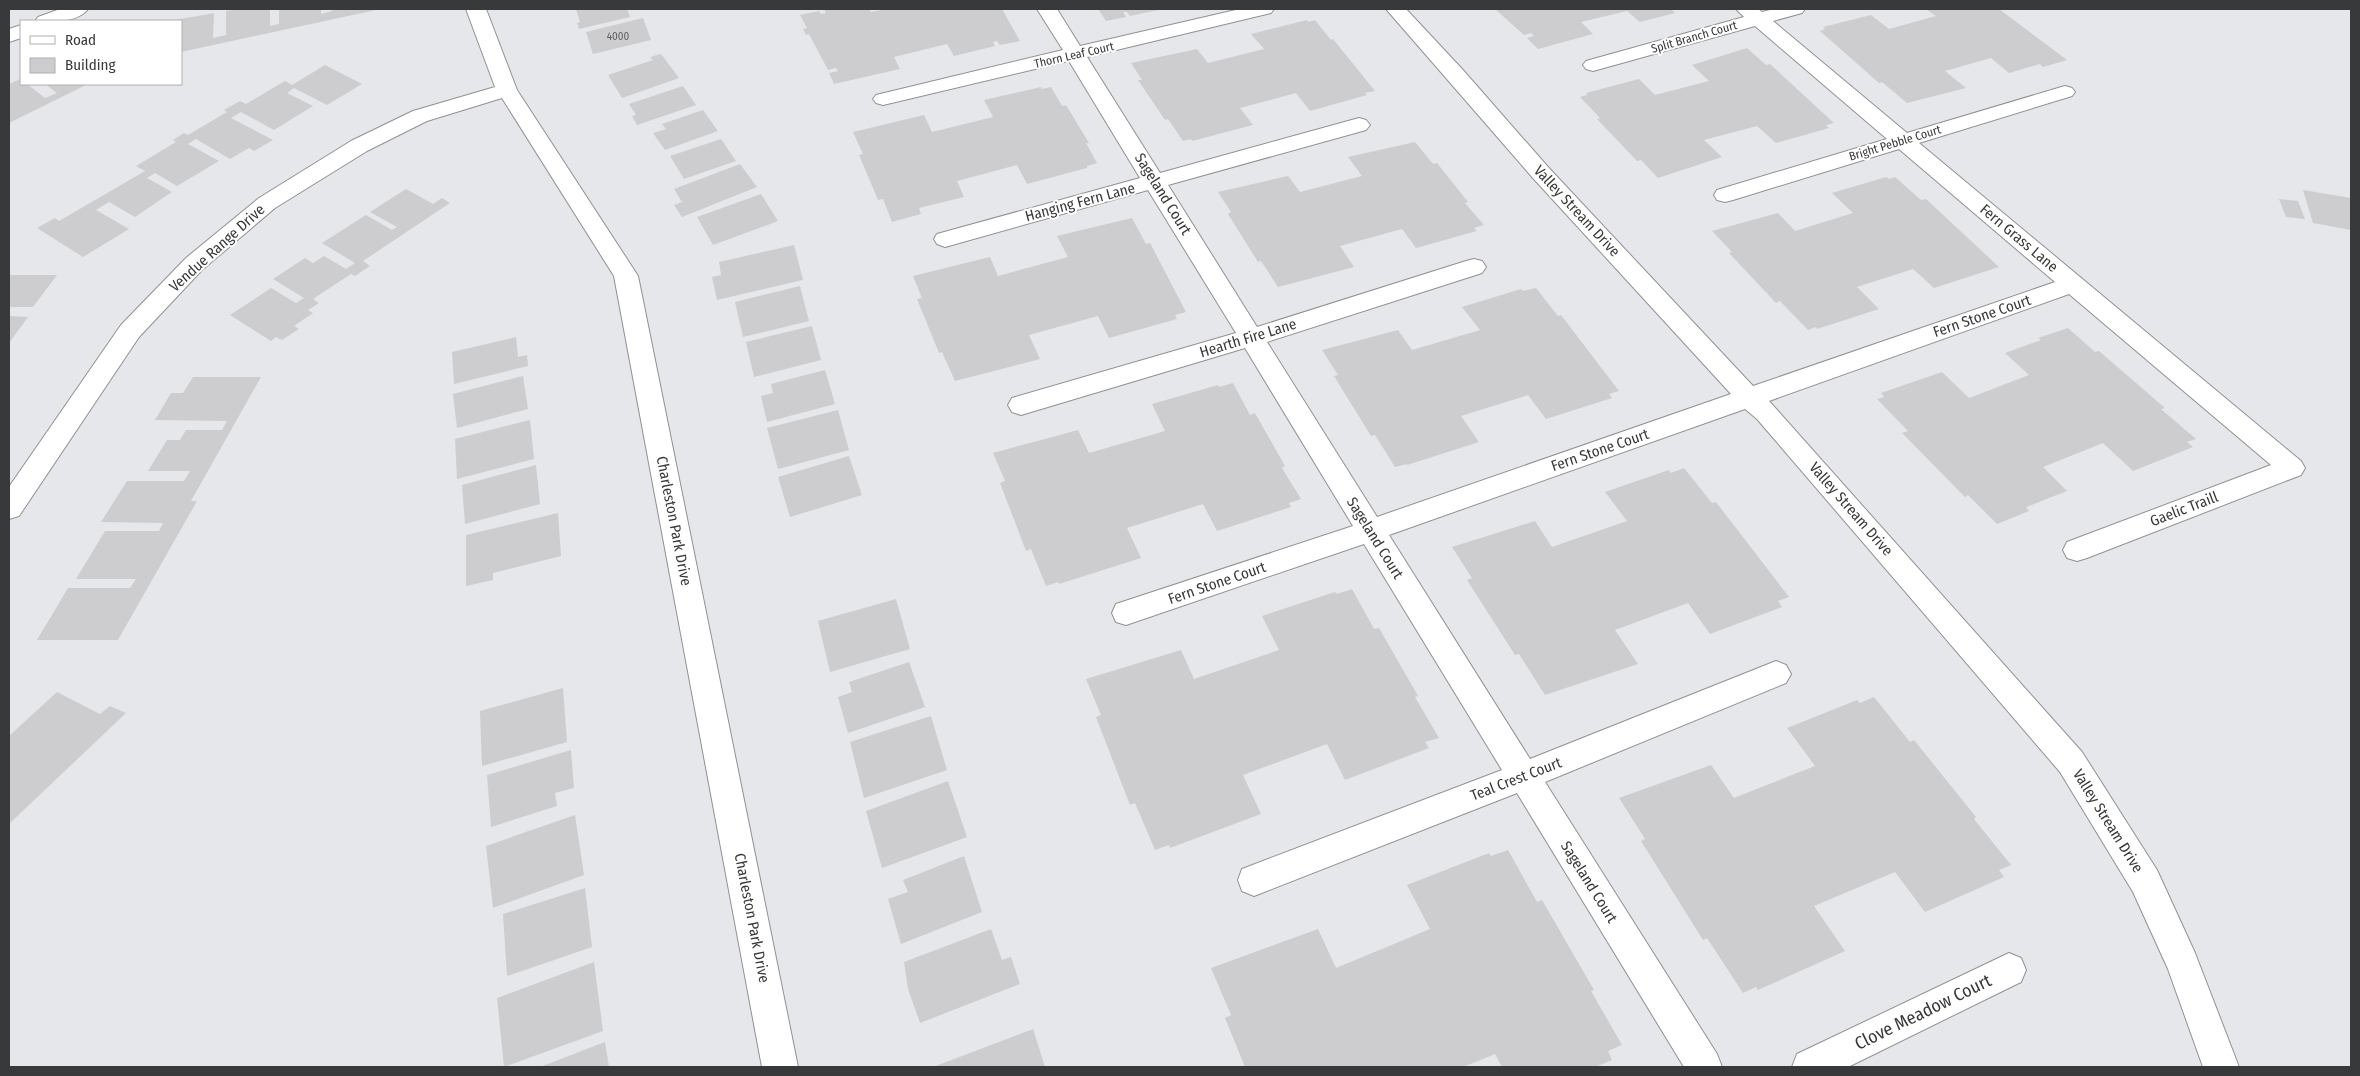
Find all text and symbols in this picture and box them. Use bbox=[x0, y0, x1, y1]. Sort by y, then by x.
street label: Split Branch Court bbox=[1649, 18, 1739, 56]
legend bbox=[20, 20, 182, 85]
house number: 4000 bbox=[607, 30, 630, 43]
text: Road bbox=[65, 31, 96, 49]
street label: Thorn Leaf Court bbox=[1033, 39, 1115, 71]
text: Building bbox=[65, 56, 116, 74]
street label: Bright Pebble Court bbox=[1847, 122, 1943, 164]
street label: Sageland Court bbox=[1131, 150, 1195, 238]
street label: Valley Stream Drive bbox=[1530, 162, 1624, 260]
street label: Hanging Fern Lane bbox=[1023, 179, 1137, 225]
street label: Vendue Range Drive bbox=[166, 200, 268, 296]
street label: Fern Grass Lane bbox=[1976, 200, 2062, 276]
street label: Fern Stone Court bbox=[1931, 291, 2033, 341]
street label: Hearth Fire Lane bbox=[1197, 315, 1299, 361]
street label: Fern Stone Court bbox=[1549, 425, 1651, 475]
street label: Charleston Park Drive bbox=[653, 455, 695, 587]
street label: Valley Stream Drive bbox=[1805, 458, 1897, 560]
street label: Gaelic Traill bbox=[2147, 488, 2221, 530]
street label: Sageland Court bbox=[1343, 494, 1407, 582]
street label: Fern Stone Court bbox=[1166, 558, 1268, 608]
street label: Teal Crest Court bbox=[1468, 753, 1564, 805]
street label: Valley Stream Drive bbox=[2069, 766, 2147, 876]
street label: Sageland Court bbox=[1557, 838, 1621, 926]
street label: Charleston Park Drive bbox=[731, 852, 773, 984]
street label: Clove Meadow Court bbox=[1851, 969, 1995, 1055]

